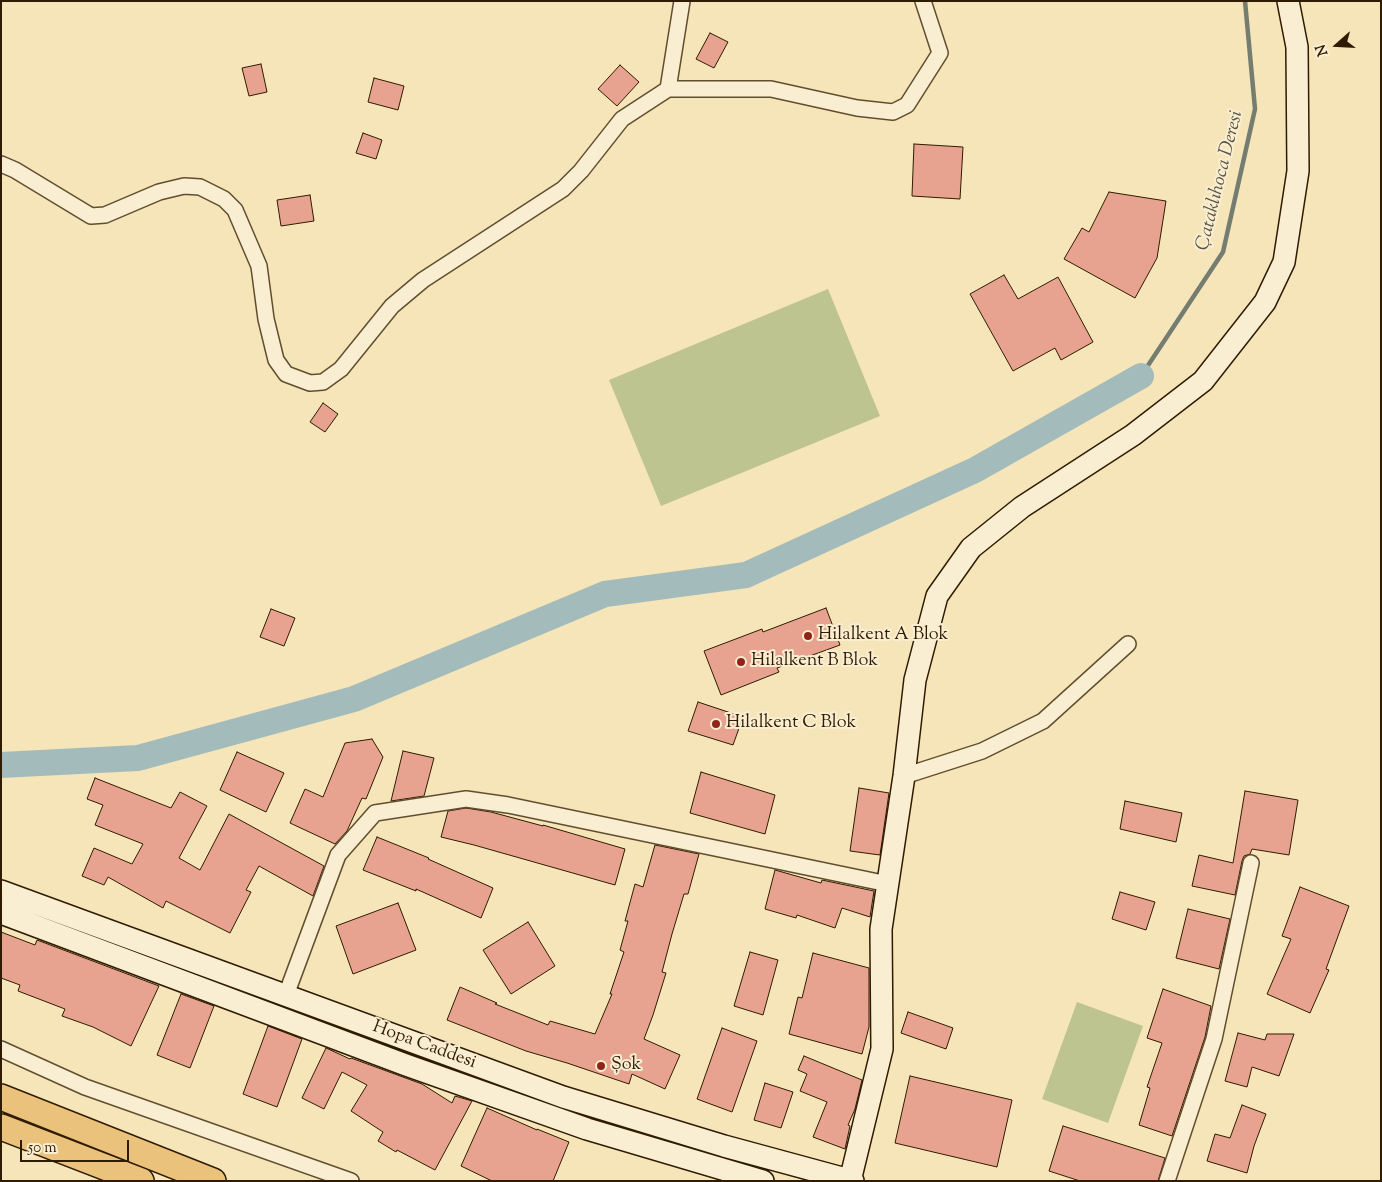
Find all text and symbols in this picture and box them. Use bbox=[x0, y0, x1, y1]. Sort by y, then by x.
north arrow bbox=[1312, 20, 1362, 70]
text: N bbox=[1312, 41, 1334, 58]
water label: Çataklıhoca Deresi bbox=[1193, 109, 1249, 253]
place label: Hilalkent A Blok bbox=[818, 625, 948, 647]
marker: Hilalkent A Blok bbox=[802, 630, 814, 642]
place label: Hilalkent B Blok bbox=[751, 651, 878, 673]
marker: Hilalkent B Blok bbox=[735, 656, 747, 668]
place label: Hilalkent C Blok bbox=[726, 713, 856, 735]
marker: Hilalkent C Blok bbox=[710, 718, 722, 730]
street label: Hopa Caddesi bbox=[369, 1017, 479, 1075]
place label: Şok bbox=[611, 1055, 641, 1077]
marker: Şok bbox=[595, 1060, 607, 1072]
scale bar bbox=[22, 1130, 131, 1162]
text: 50 m bbox=[28, 1138, 57, 1159]

